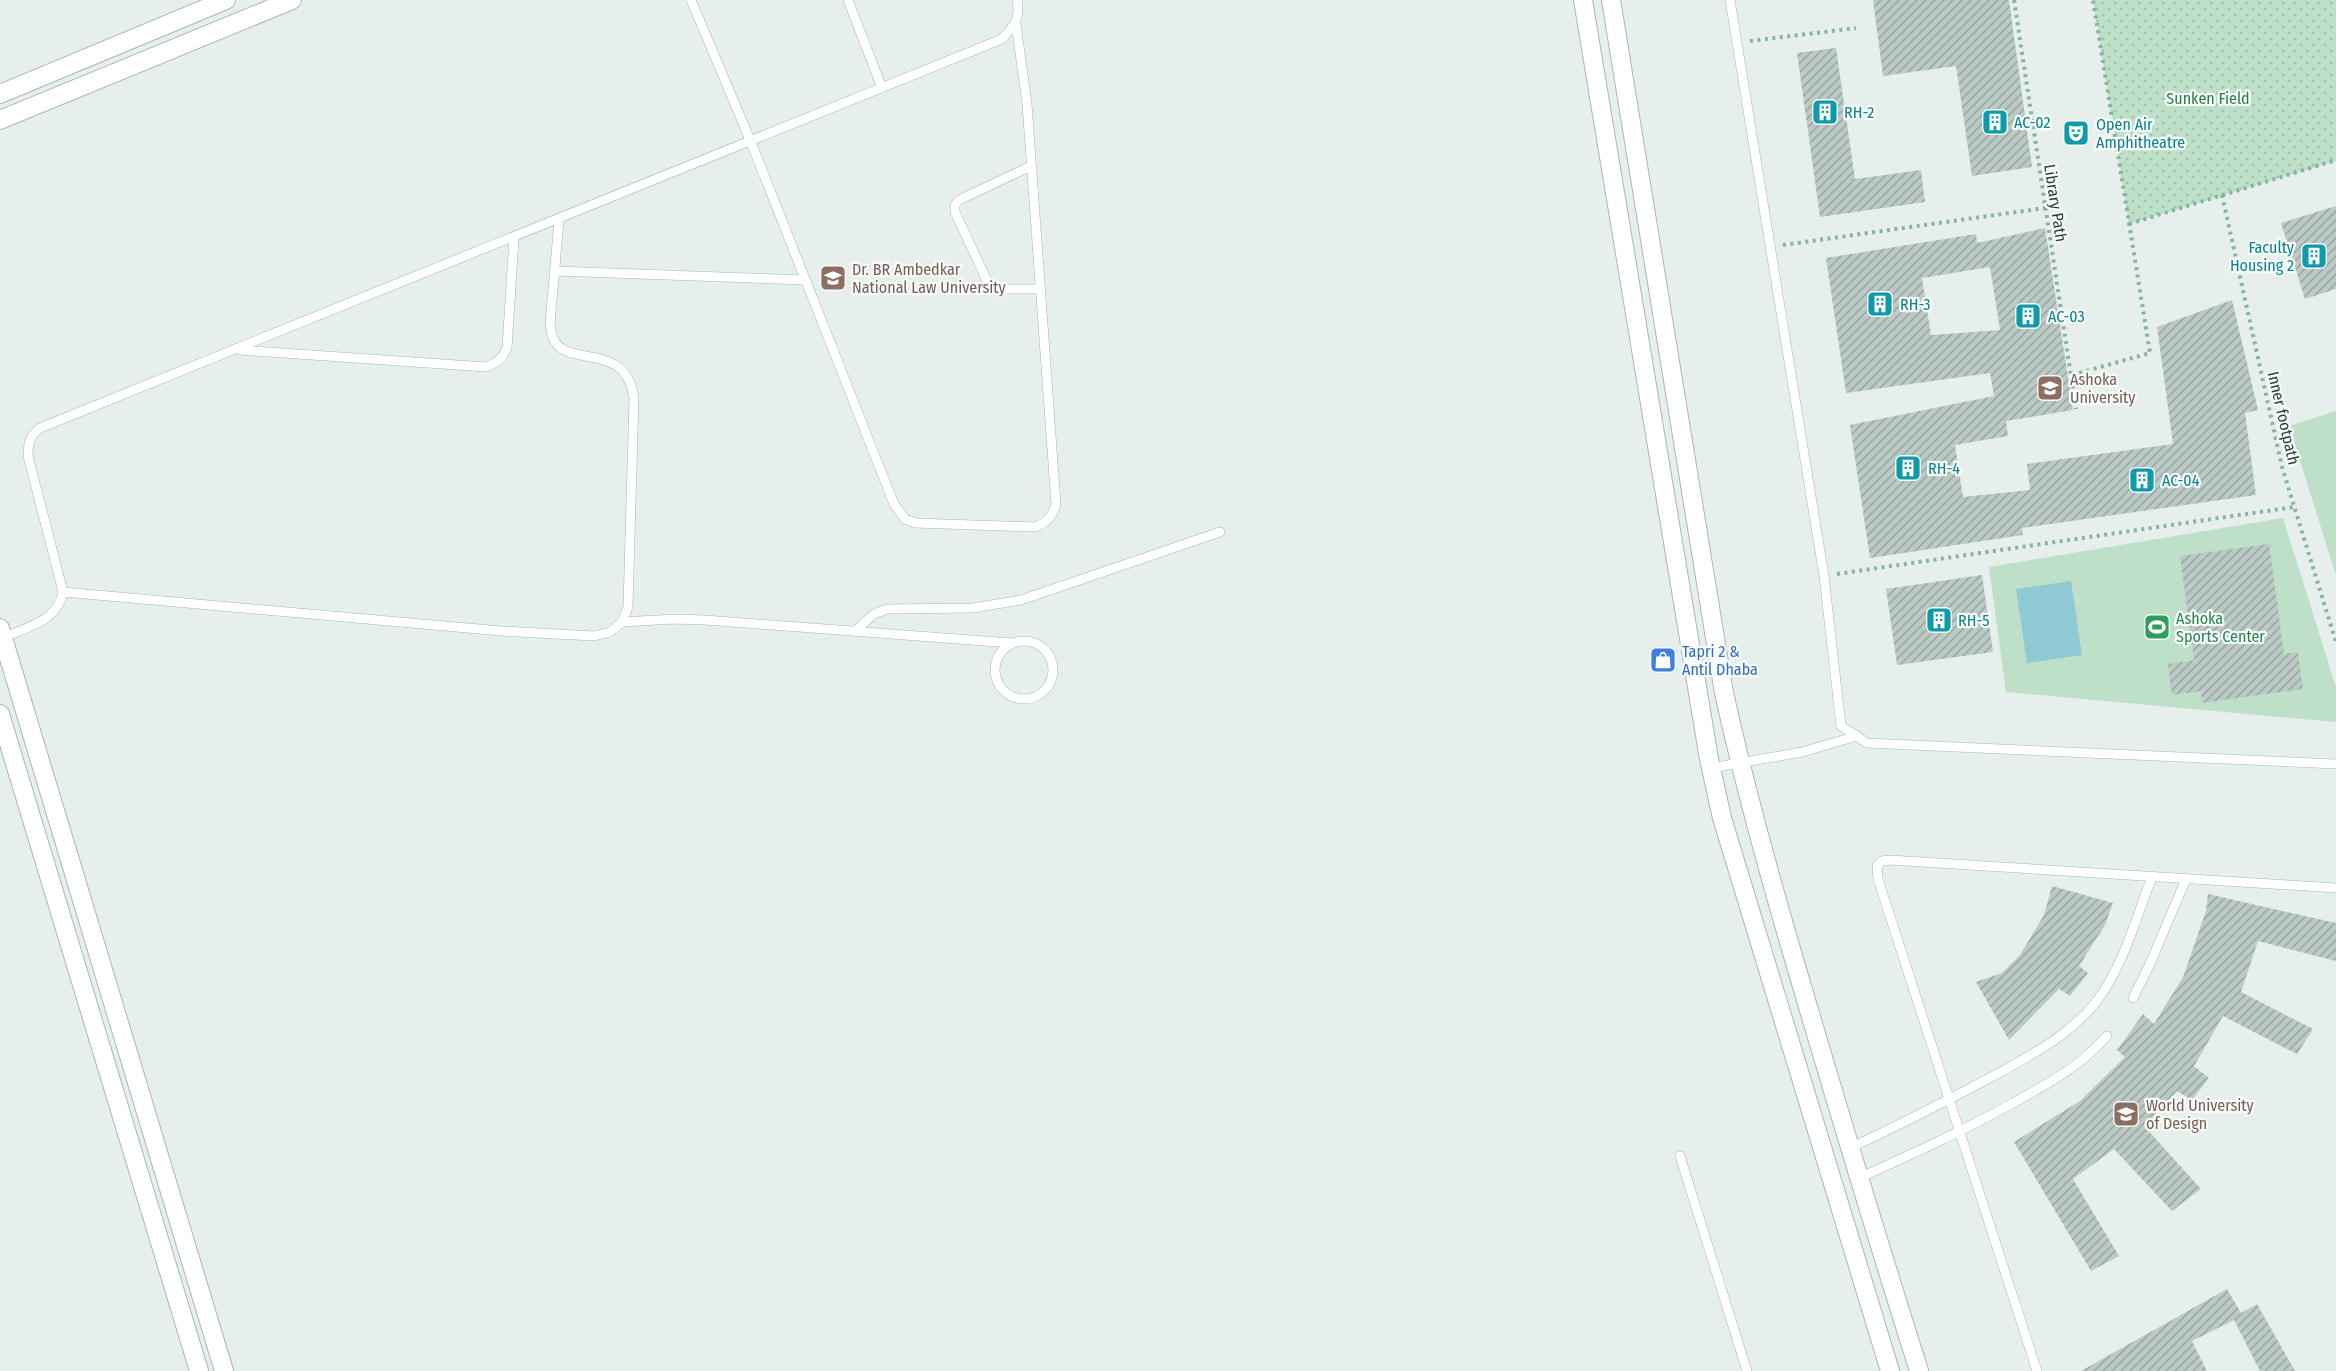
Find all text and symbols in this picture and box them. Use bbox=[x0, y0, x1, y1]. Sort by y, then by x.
park label: Sunken Field bbox=[2166, 89, 2250, 108]
building icon: RH-2 bbox=[1810, 97, 1840, 127]
place label: RH-2 bbox=[1844, 103, 1874, 122]
building icon: AC-02 bbox=[1980, 107, 2010, 137]
place label: AC-02 bbox=[2014, 113, 2051, 132]
place label: Open Air Amphitheatre bbox=[2096, 115, 2185, 152]
theatre icon: Open Air Amphitheatre bbox=[2061, 118, 2091, 148]
street label: Library Path bbox=[2040, 163, 2071, 243]
place label: Faculty Housing 2 bbox=[2230, 238, 2295, 275]
building icon: Faculty Housing 2 bbox=[2299, 241, 2329, 271]
place label: Dr. BR Ambedkar National Law University bbox=[852, 260, 1007, 297]
school or university icon: Dr. BR Ambedkar National Law University bbox=[818, 263, 848, 293]
building icon: RH-3 bbox=[1865, 289, 1895, 319]
place label: RH-3 bbox=[1900, 295, 1931, 314]
building icon: AC-03 bbox=[2013, 301, 2043, 331]
place label: AC-03 bbox=[2048, 307, 2085, 326]
place label: Ashoka University bbox=[2070, 370, 2136, 407]
street label: Inner footpath bbox=[2264, 370, 2303, 467]
school or university icon: Ashoka University bbox=[2035, 373, 2065, 403]
building icon: RH-4 bbox=[1893, 453, 1923, 483]
place label: RH-4 bbox=[1928, 459, 1960, 478]
building icon: AC-04 bbox=[2127, 465, 2157, 495]
place label: AC-04 bbox=[2162, 471, 2200, 490]
building icon: RH-5 bbox=[1924, 605, 1954, 635]
place label: Ashoka Sports Center bbox=[2176, 609, 2265, 646]
place label: RH-5 bbox=[1958, 611, 1990, 630]
sports icon: Ashoka Sports Center bbox=[2142, 612, 2172, 642]
place label: Tapri 2 & Antil Dhaba bbox=[1682, 642, 1758, 679]
shop icon: Tapri 2 & Antil Dhaba bbox=[1648, 645, 1678, 675]
place label: World University of Design bbox=[2146, 1096, 2255, 1133]
school or university icon: World University of Design bbox=[2111, 1099, 2141, 1129]

